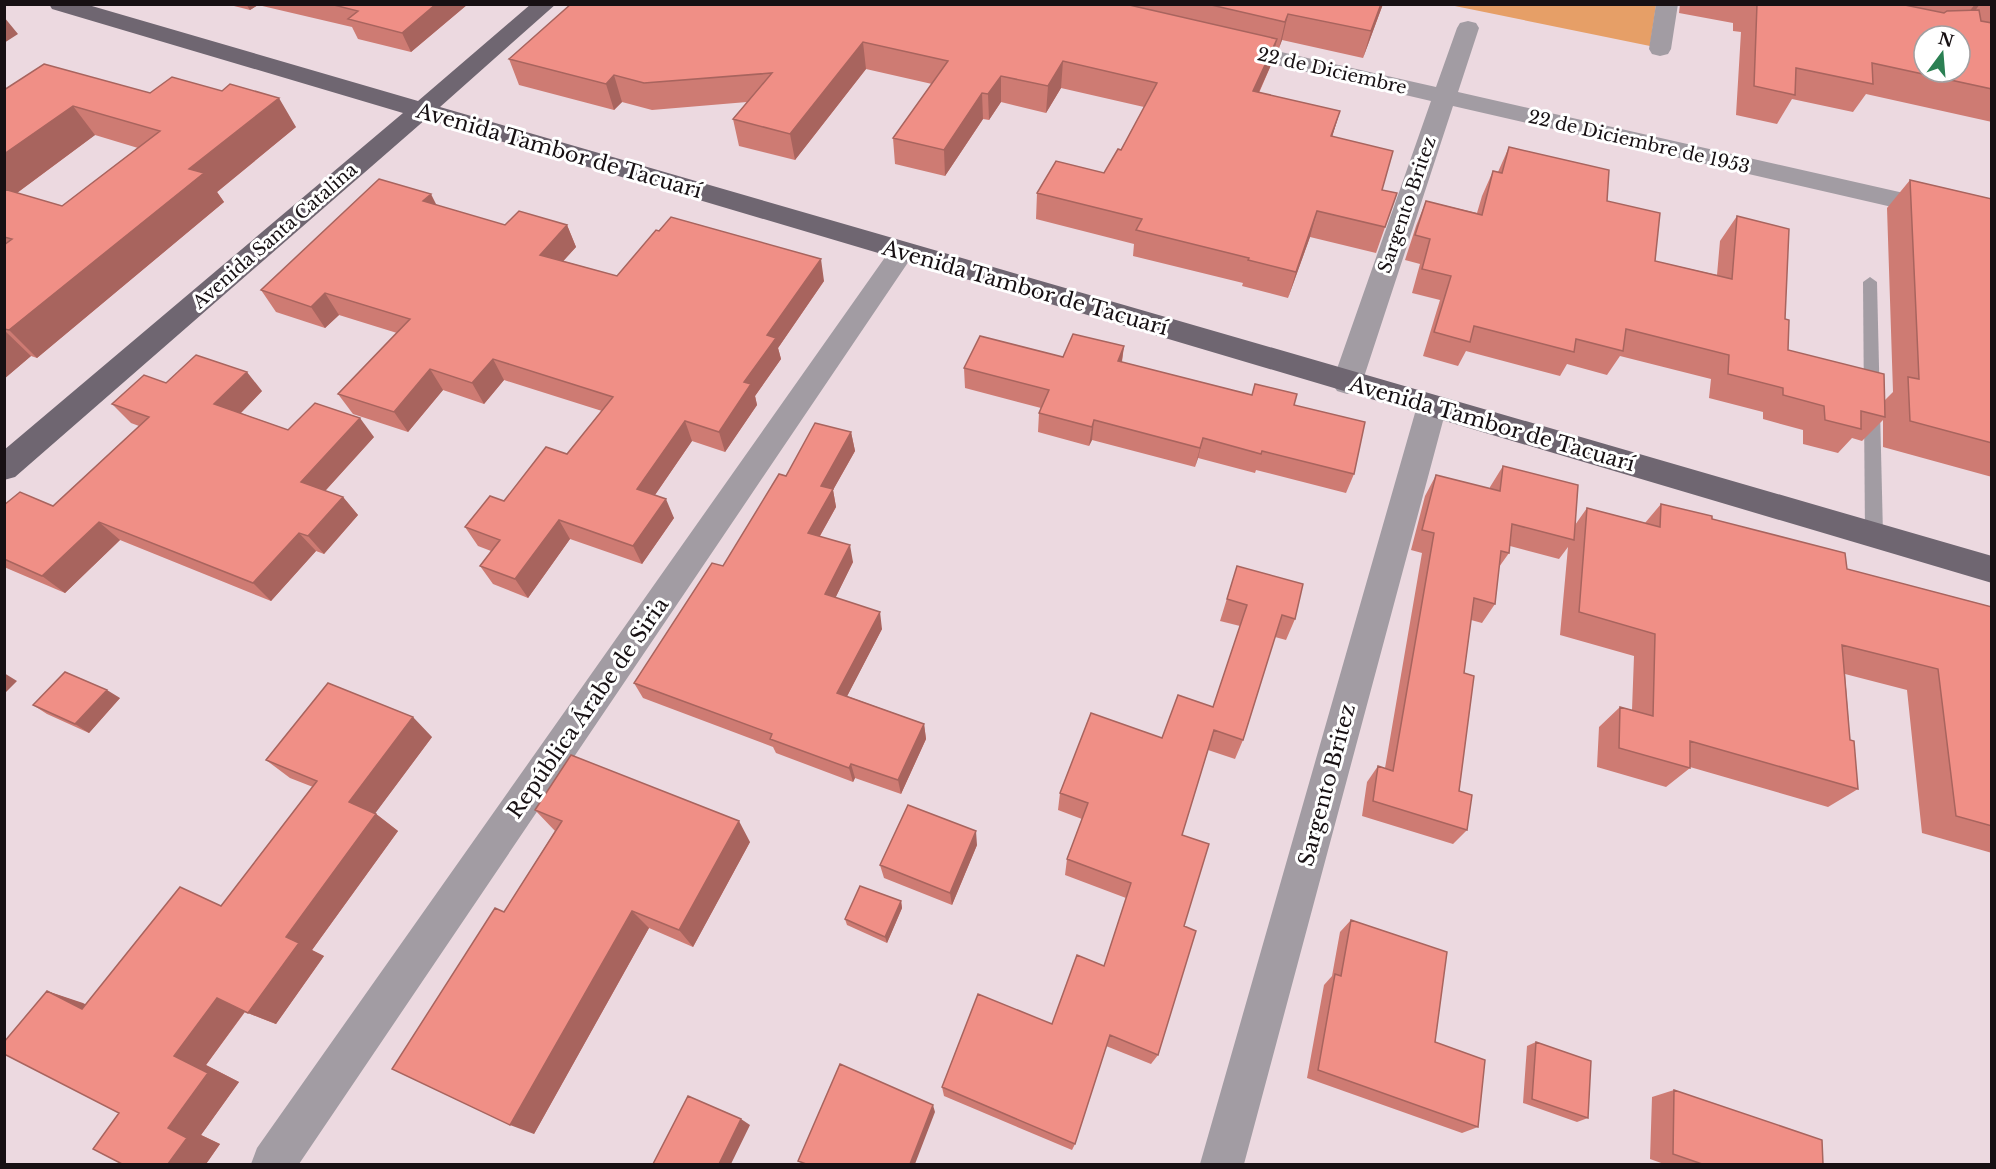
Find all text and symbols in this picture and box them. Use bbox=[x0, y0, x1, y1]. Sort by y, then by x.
north arrow bbox=[1912, 24, 1972, 84]
text: N bbox=[1936, 28, 1956, 51]
street label: 22 de Diciembre bbox=[1255, 43, 1409, 99]
street label: Avenida Tambor de Tacuarí bbox=[412, 97, 706, 204]
street label: 22 de Diciembre de 1953 bbox=[1526, 106, 1752, 178]
street label: Sargento Britez bbox=[1373, 134, 1441, 276]
street label: Avenida Santa Catalina bbox=[188, 159, 362, 314]
street label: Avenida Tambor de Tacuarí bbox=[878, 234, 1172, 341]
street label: Avenida Tambor de Tacuarí bbox=[1345, 370, 1639, 477]
street label: República Árabe de Siria bbox=[502, 592, 674, 823]
street label: Sargento Britez bbox=[1293, 701, 1361, 869]

